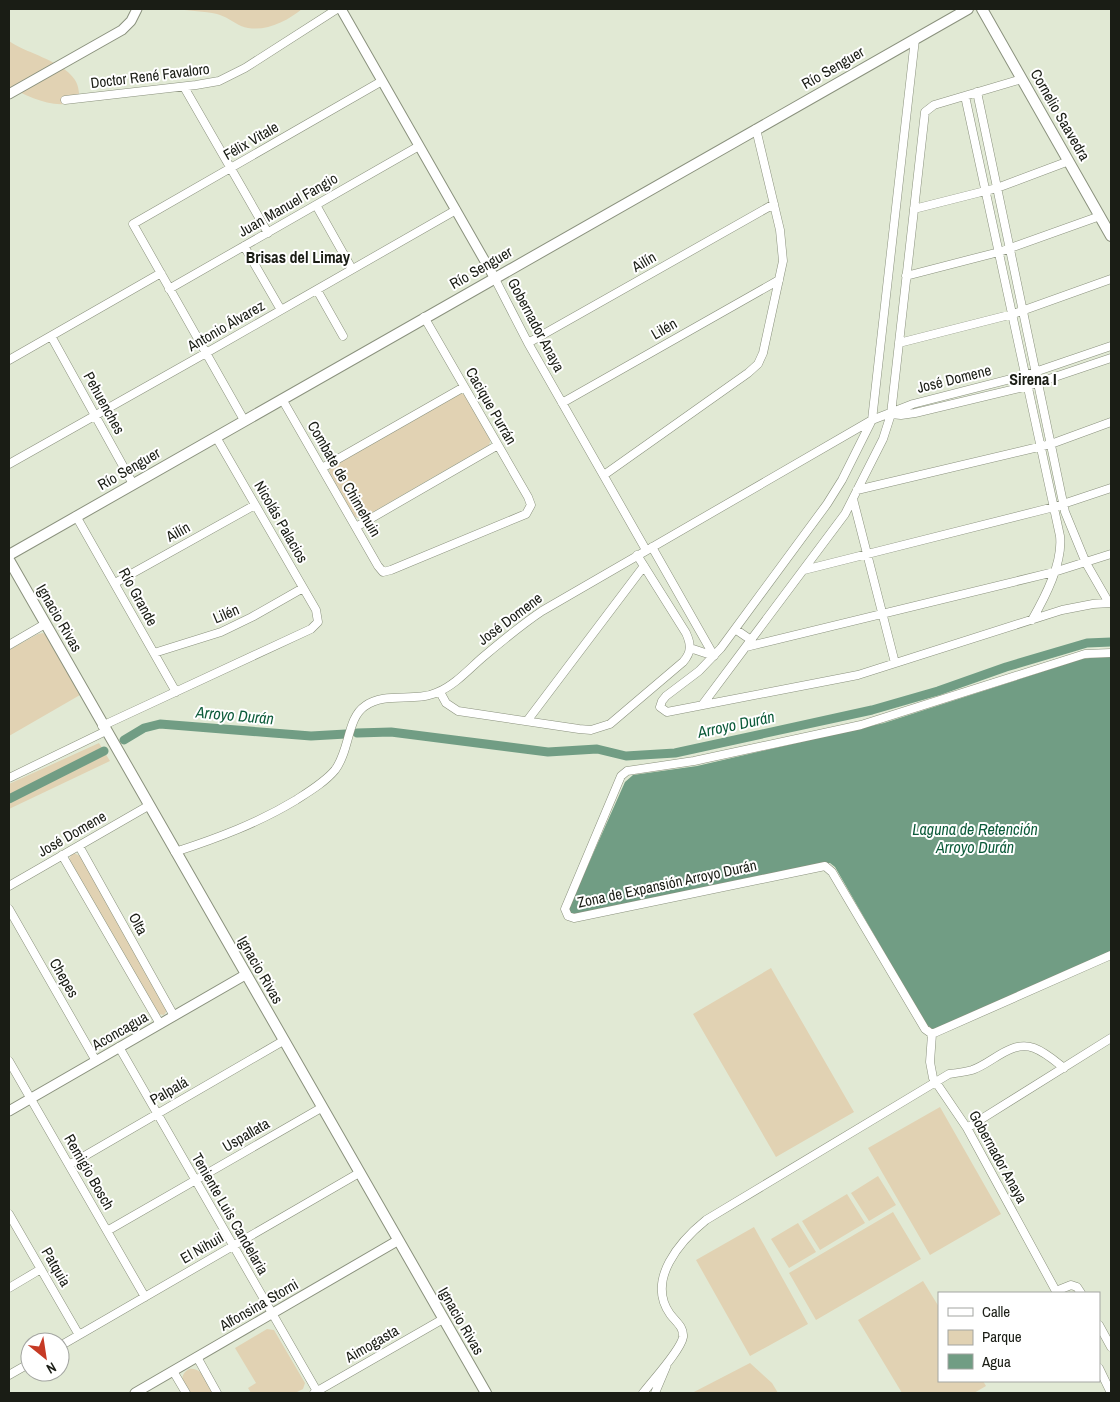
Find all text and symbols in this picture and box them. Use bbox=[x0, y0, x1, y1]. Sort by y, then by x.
street label: Río Senguer bbox=[798, 41, 868, 94]
street label: Doctor René Favaloro bbox=[89, 58, 211, 93]
street label: Cornelio Saavedra bbox=[1026, 65, 1095, 165]
street label: Félix Vitale bbox=[219, 116, 282, 165]
street label: Juan Manuel Fangio bbox=[234, 168, 341, 242]
street label: Río Senguer bbox=[446, 241, 516, 294]
district label: Brisas del Limay bbox=[246, 246, 351, 268]
street label: Ailín bbox=[627, 246, 660, 277]
street label: Gobernador Anaya bbox=[503, 274, 570, 375]
street label: Antonio Álvarez bbox=[182, 295, 268, 357]
street label: Lilén bbox=[647, 313, 681, 344]
street label: José Domene bbox=[915, 359, 993, 398]
street label: Cacique Purrán bbox=[461, 363, 522, 448]
street label: Pehuenches bbox=[79, 368, 130, 438]
district label: Sirena I bbox=[1009, 368, 1057, 390]
street label: Combate de Chimehuin bbox=[303, 417, 386, 541]
street label: Río Senguer bbox=[94, 442, 164, 495]
street label: Nicolás Palacios bbox=[249, 477, 313, 567]
street label: Ailín bbox=[161, 516, 194, 547]
street label: Río Grande bbox=[114, 564, 163, 630]
street label: Ignacio Rivas bbox=[32, 580, 87, 656]
street label: José Domene bbox=[473, 587, 546, 650]
street label: Lilén bbox=[209, 599, 242, 628]
water label: Arroyo Durán bbox=[194, 701, 275, 729]
water label: Arroyo Durán bbox=[695, 705, 776, 743]
street label: José Domene bbox=[34, 805, 110, 862]
water label: Laguna de Retención Arroyo Durán bbox=[912, 818, 1038, 858]
street label: Zona de Expansión Arroyo Durán bbox=[575, 854, 758, 913]
street label: Olta bbox=[124, 909, 153, 939]
street label: Ignacio Rivas bbox=[233, 932, 288, 1008]
street label: Chepes bbox=[45, 954, 84, 1001]
street label: Aconcagua bbox=[87, 1006, 152, 1056]
street label: Palpalá bbox=[146, 1071, 192, 1110]
street label: Gobernador Anaya bbox=[964, 1107, 1033, 1207]
street label: Uspallata bbox=[218, 1113, 273, 1156]
street label: Remigio Bosch bbox=[59, 1130, 120, 1213]
street label: Teniente Luis Candelaria bbox=[187, 1149, 274, 1279]
street label: El Nihuil bbox=[176, 1227, 227, 1268]
street label: Patquia bbox=[37, 1243, 76, 1291]
street label: Alfonsina Storni bbox=[215, 1274, 302, 1336]
street label: Ignacio Rivas bbox=[434, 1283, 489, 1359]
legend bbox=[938, 1292, 1100, 1382]
text: Calle bbox=[982, 1301, 1010, 1322]
street label: Aimogasta bbox=[340, 1320, 403, 1368]
text: Parque bbox=[982, 1326, 1022, 1347]
north arrow bbox=[20, 1332, 70, 1382]
text: Agua bbox=[981, 1351, 1011, 1372]
text: N bbox=[43, 1358, 60, 1378]

